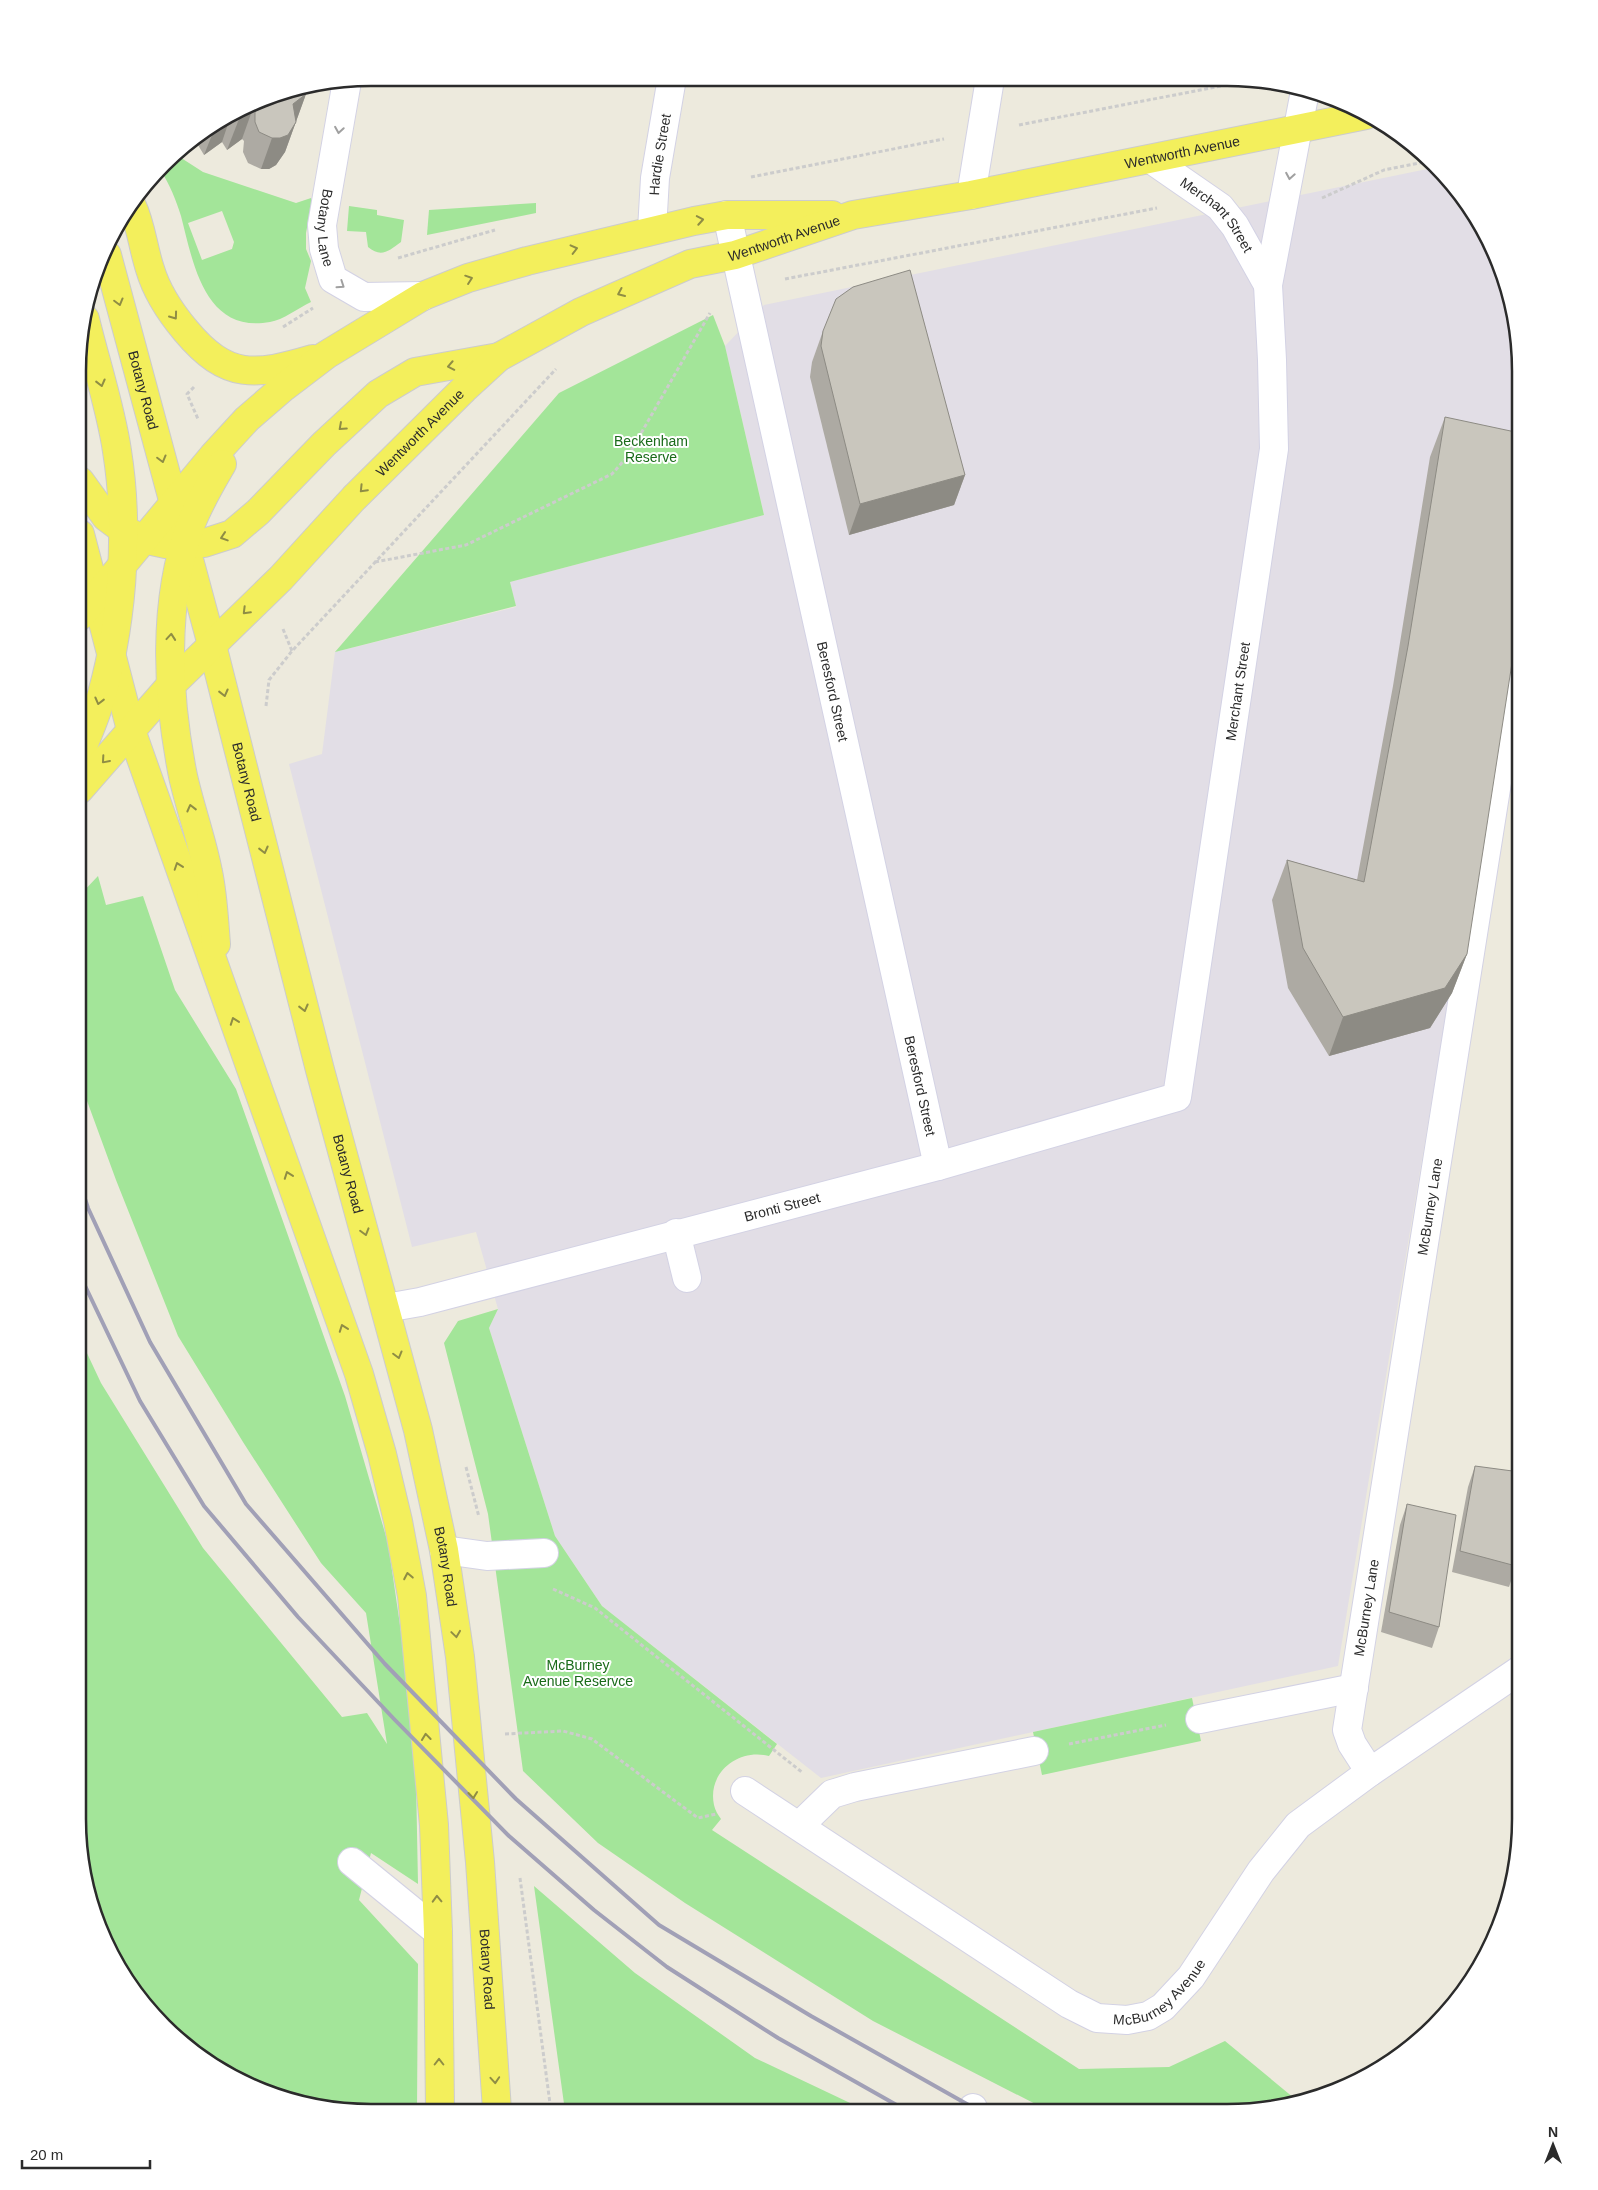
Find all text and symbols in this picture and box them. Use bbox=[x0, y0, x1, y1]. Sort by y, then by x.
street label: Hardie Street bbox=[646, 112, 674, 196]
one-way arrow bbox=[335, 125, 345, 134]
street label: Wentworth Avenue bbox=[1123, 133, 1241, 172]
one-way arrow bbox=[1285, 172, 1295, 181]
street label: Merchant Street bbox=[1177, 174, 1256, 255]
street label: Botany Lane bbox=[314, 188, 337, 269]
street label: Wentworth Avenue bbox=[727, 212, 842, 264]
one-way arrow bbox=[695, 216, 704, 226]
one-way arrow bbox=[570, 244, 579, 255]
one-way arrow bbox=[464, 274, 472, 284]
one-way arrow bbox=[336, 279, 345, 288]
one-way arrow bbox=[617, 287, 626, 298]
one-way arrow bbox=[114, 297, 124, 305]
one-way arrow bbox=[168, 310, 177, 320]
street label: Botany Road bbox=[125, 349, 162, 431]
one-way arrow bbox=[446, 360, 455, 370]
one-way arrow bbox=[95, 379, 106, 388]
street label: Wentworth Avenue bbox=[373, 386, 467, 480]
one-way arrow bbox=[339, 421, 348, 430]
park label: Beckenham Reserve bbox=[614, 433, 688, 465]
one-way arrow bbox=[156, 454, 166, 462]
one-way arrow bbox=[360, 483, 369, 492]
one-way arrow bbox=[220, 531, 228, 541]
one-way arrow bbox=[243, 605, 252, 614]
one-way arrow bbox=[165, 633, 176, 641]
street label: Beresford Street bbox=[814, 640, 852, 743]
street label: Merchant Street bbox=[1222, 641, 1253, 742]
one-way arrow bbox=[218, 688, 229, 697]
one-way arrow bbox=[94, 697, 105, 706]
street label: Botany Road bbox=[229, 741, 264, 823]
one-way arrow bbox=[102, 754, 111, 763]
one-way arrow bbox=[186, 804, 197, 813]
one-way arrow bbox=[258, 846, 269, 855]
one-way arrow bbox=[174, 863, 184, 871]
one-way arrow bbox=[298, 1003, 309, 1012]
one-way arrow bbox=[230, 1018, 240, 1026]
street label: Beresford Street bbox=[901, 1034, 939, 1137]
street label: Botany Road bbox=[330, 1133, 367, 1215]
street label: McBurney Lane bbox=[1414, 1157, 1445, 1256]
one-way arrow bbox=[284, 1171, 294, 1179]
street label: Bronti Street bbox=[742, 1189, 822, 1225]
one-way arrow bbox=[359, 1228, 370, 1236]
one-way arrow bbox=[338, 1324, 348, 1333]
one-way arrow bbox=[393, 1351, 403, 1359]
street label: Botany Road bbox=[431, 1525, 460, 1608]
street label: McBurney Lane bbox=[1351, 1558, 1382, 1657]
one-way arrow bbox=[403, 1571, 414, 1580]
one-way arrow bbox=[450, 1630, 461, 1638]
park label: McBurney Avenue Reservce bbox=[523, 1657, 633, 1689]
one-way arrow bbox=[421, 1733, 432, 1741]
one-way arrow bbox=[467, 1792, 478, 1800]
one-way arrow bbox=[432, 1895, 442, 1902]
street label: Botany Road bbox=[477, 1928, 498, 2010]
street label: McBurney Avenue bbox=[1113, 1956, 1209, 2028]
one-way arrow bbox=[434, 2057, 444, 2065]
one-way arrow bbox=[490, 2076, 501, 2084]
north arrow bbox=[1528, 2120, 1578, 2170]
text: N bbox=[1548, 2124, 1558, 2140]
scale bar bbox=[22, 2138, 150, 2170]
text: 20 m bbox=[30, 2146, 63, 2163]

